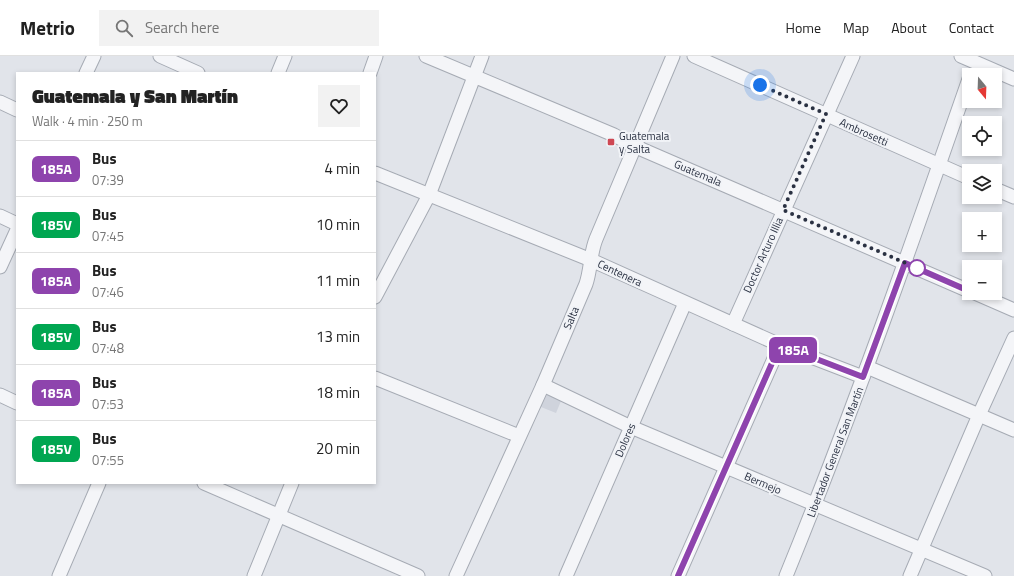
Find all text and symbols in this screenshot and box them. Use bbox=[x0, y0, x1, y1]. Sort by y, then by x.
search box bbox=[99, 10, 379, 46]
text: Metrio bbox=[20, 13, 75, 42]
text: Search here bbox=[145, 16, 219, 39]
icon: search bbox=[113, 17, 135, 39]
text: Home bbox=[786, 17, 821, 38]
text: Map bbox=[843, 17, 869, 38]
text: About bbox=[891, 17, 927, 38]
text: Contact bbox=[949, 17, 994, 38]
north arrow bbox=[962, 68, 1002, 108]
map controls bbox=[962, 68, 1002, 300]
your location bbox=[750, 75, 770, 95]
text: Guatemala y San Martín bbox=[32, 81, 238, 110]
button: heart bbox=[318, 85, 360, 127]
text: Walk · 4 min · 250 m bbox=[32, 111, 143, 131]
street label: Ambrosetti bbox=[837, 114, 891, 150]
button: locate bbox=[962, 116, 1002, 156]
place label: Guatemala y Salta bbox=[619, 128, 670, 157]
marker: Guatemala y Salta bbox=[606, 137, 616, 147]
text: Bus bbox=[92, 147, 116, 170]
street label: Guatemala bbox=[672, 156, 725, 190]
text: 4 min bbox=[324, 157, 360, 180]
text: 185A bbox=[40, 158, 72, 179]
button: layers bbox=[962, 164, 1002, 204]
text: 07:39 bbox=[92, 170, 124, 190]
text: Bus bbox=[92, 203, 116, 226]
button: + bbox=[962, 212, 1002, 252]
text: 10 min bbox=[316, 213, 360, 236]
text: 185V bbox=[40, 214, 72, 235]
street label: Doctor Arturo Illia bbox=[739, 214, 787, 295]
text: 07:45 bbox=[92, 226, 124, 246]
street label: Centenera bbox=[595, 256, 645, 290]
text: Bus bbox=[92, 259, 116, 282]
unlabelled marker bbox=[908, 259, 926, 277]
button: − bbox=[962, 260, 1002, 300]
text: 11 min bbox=[316, 269, 360, 292]
text: 185A bbox=[40, 270, 72, 291]
text: 07:46 bbox=[92, 282, 124, 302]
street label: Salta bbox=[559, 304, 583, 332]
text: Bus bbox=[92, 315, 116, 338]
text: 13 min bbox=[316, 325, 360, 348]
text: 185V bbox=[40, 326, 72, 347]
line badge: 185A bbox=[765, 337, 821, 363]
text: 07:48 bbox=[92, 338, 124, 358]
text: 185A bbox=[777, 339, 809, 360]
text: Bus bbox=[92, 371, 116, 394]
text: 18 min bbox=[316, 381, 360, 404]
text: 185A bbox=[40, 382, 72, 403]
street label: Libertador General San Martín bbox=[803, 384, 867, 520]
text: 07:53 bbox=[92, 394, 124, 414]
street label: Dolores bbox=[611, 420, 639, 460]
text: Bus bbox=[92, 427, 116, 450]
text: 20 min bbox=[316, 437, 360, 460]
text: 185V bbox=[40, 438, 72, 459]
text: 07:55 bbox=[92, 450, 124, 470]
street label: Bermejo bbox=[742, 468, 784, 498]

